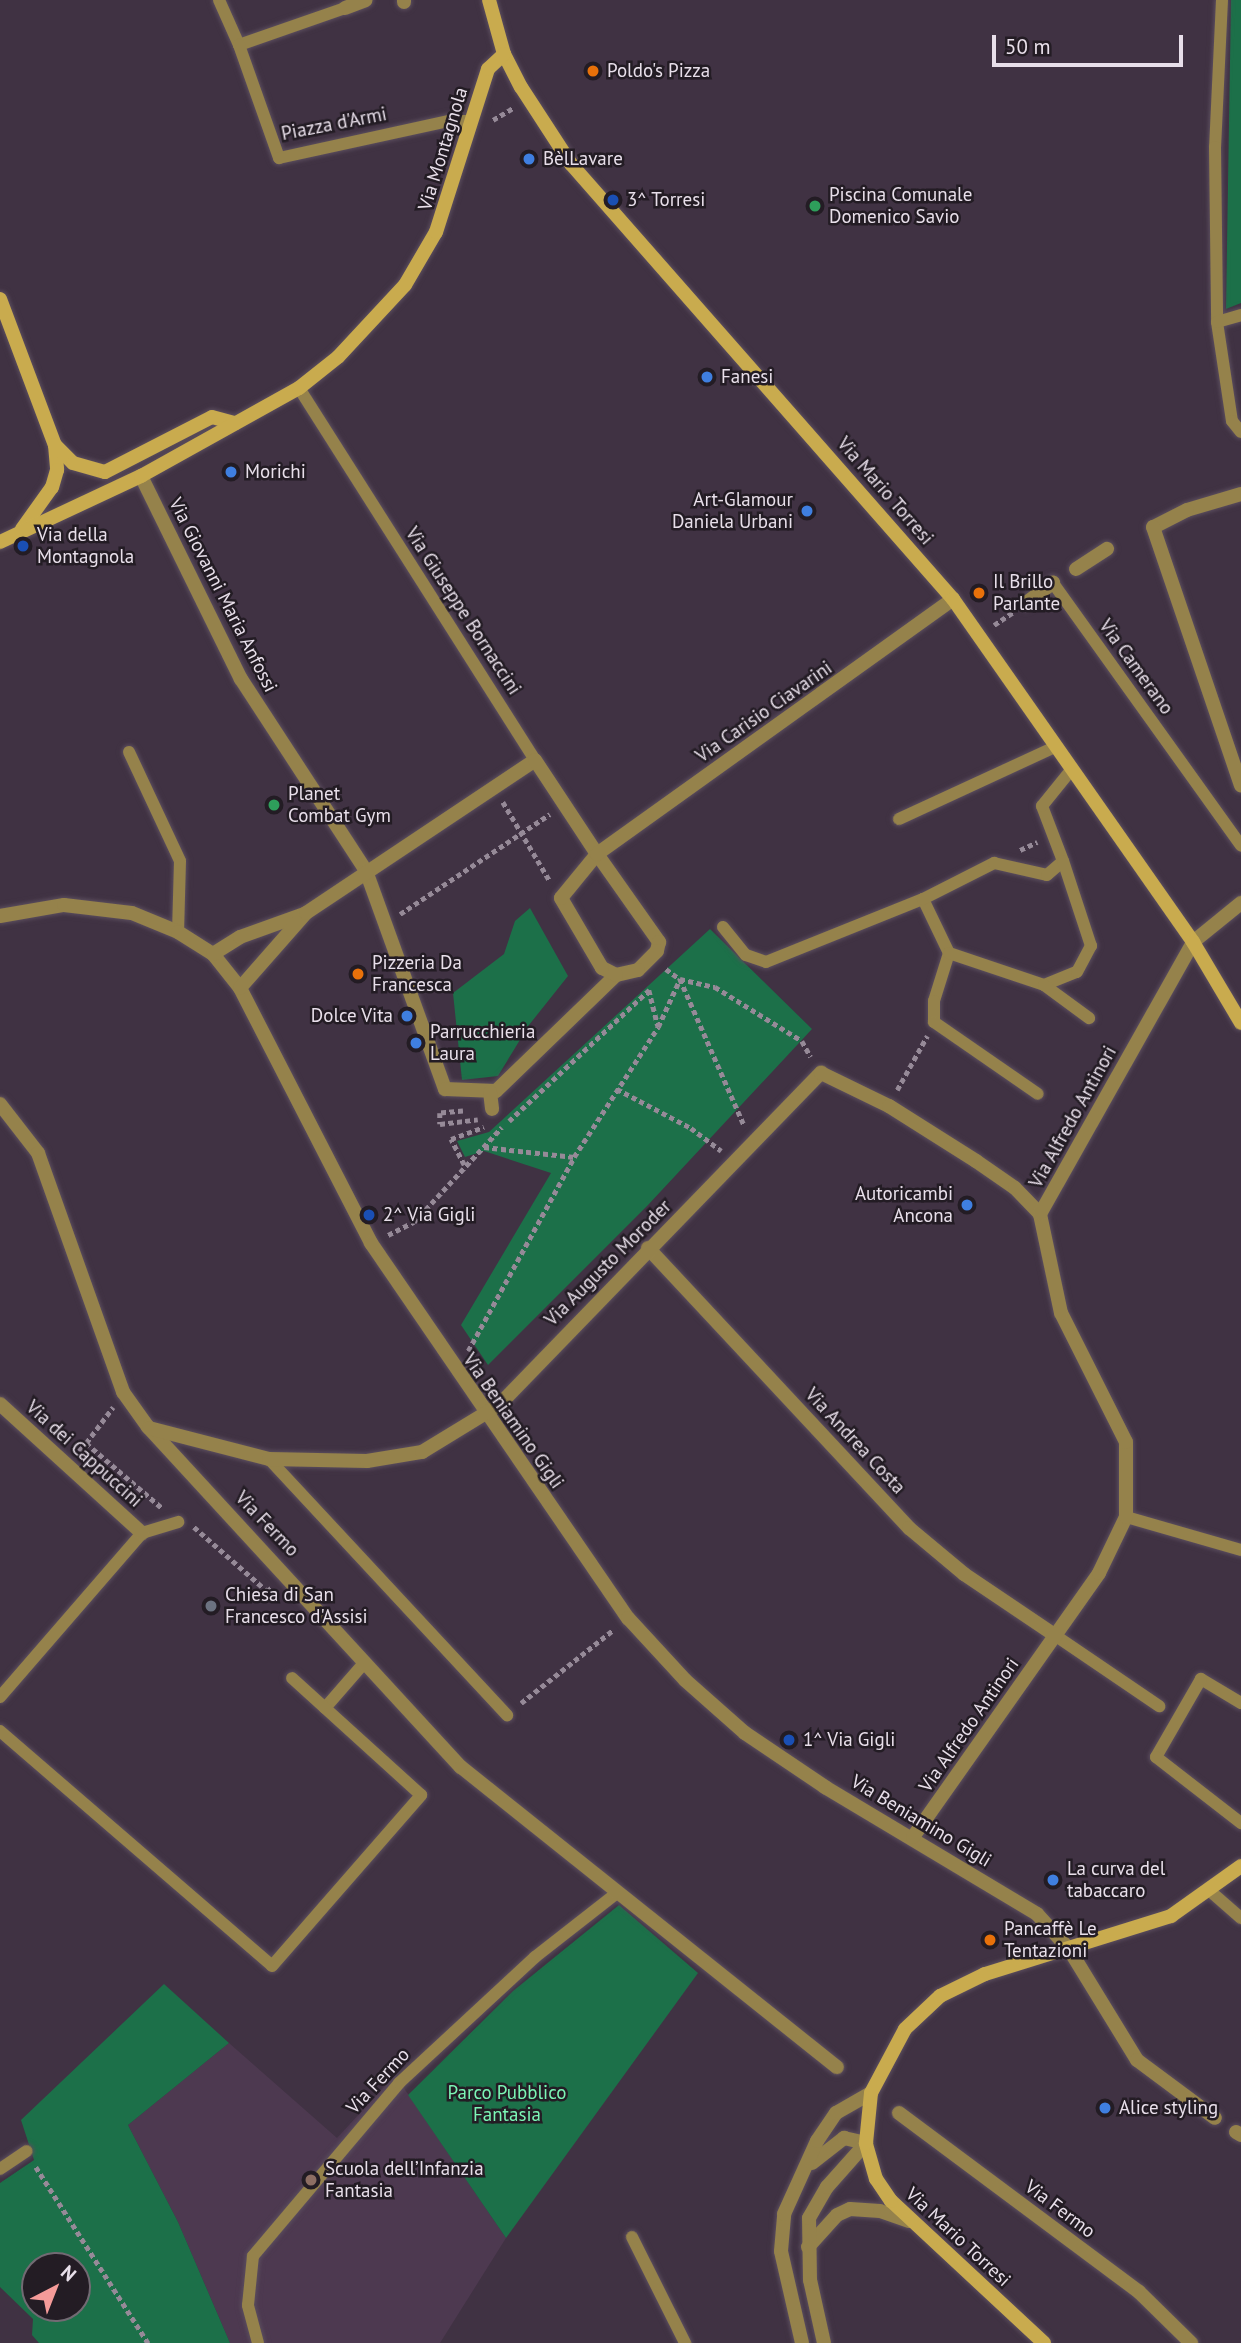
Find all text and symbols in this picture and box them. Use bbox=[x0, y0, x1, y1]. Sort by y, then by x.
scale bar bbox=[996, 21, 1187, 65]
text: 50 m bbox=[1005, 33, 1051, 60]
place label: Poldo's Pizza bbox=[607, 60, 710, 82]
marker: Poldo's Pizza bbox=[585, 63, 601, 79]
street label: Via Montagnola bbox=[413, 85, 473, 213]
street label: Piazza d'Armi bbox=[279, 103, 389, 145]
place label: BèlLavare bbox=[543, 148, 623, 170]
marker: BèlLavare bbox=[521, 151, 537, 167]
place label: Piscina Comunale Domenico Savio bbox=[829, 184, 972, 228]
place label: 3^ Torresi bbox=[627, 189, 706, 211]
marker: 3^ Torresi bbox=[605, 192, 621, 208]
marker: Piscina Comunale Domenico Savio bbox=[807, 198, 823, 214]
place label: Fanesi bbox=[721, 366, 773, 388]
marker: Fanesi bbox=[699, 369, 715, 385]
street label: Via Mario Torresi bbox=[832, 432, 938, 550]
place label: Morichi bbox=[245, 461, 306, 483]
marker: Morichi bbox=[223, 464, 239, 480]
place label: Art-Glamour Daniela Urbani bbox=[672, 489, 793, 533]
street label: Via Giovanni Maria Anfossi bbox=[164, 494, 282, 696]
marker: Art-Glamour Daniela Urbani bbox=[799, 503, 815, 519]
street label: Via Giuseppe Bornaccini bbox=[400, 523, 526, 699]
place label: Via della Montagnola bbox=[37, 524, 134, 568]
marker: Via della Montagnola bbox=[15, 538, 31, 554]
place label: Il Brillo Parlante bbox=[993, 571, 1060, 615]
marker: Il Brillo Parlante bbox=[971, 585, 987, 601]
street label: Via Camerano bbox=[1094, 615, 1178, 719]
street label: Via Carisio Ciavarini bbox=[691, 656, 837, 768]
place label: Planet Combat Gym bbox=[288, 783, 391, 827]
marker: Planet Combat Gym bbox=[266, 797, 282, 813]
place label: Pizzeria Da Francesca bbox=[372, 952, 462, 996]
marker: Pizzeria Da Francesca bbox=[350, 966, 366, 982]
place label: Dolce Vita bbox=[310, 1005, 393, 1027]
marker: Dolce Vita bbox=[399, 1008, 415, 1024]
place label: Parrucchieria Laura bbox=[430, 1021, 535, 1065]
marker: Parrucchieria Laura bbox=[408, 1035, 424, 1051]
street label: Via Alfredo Antinori bbox=[1024, 1042, 1122, 1192]
place label: Autoricambi Ancona bbox=[855, 1183, 953, 1227]
street label: Via Augusto Moroder bbox=[540, 1195, 676, 1331]
marker: Autoricambi Ancona bbox=[959, 1197, 975, 1213]
place label: 2^ Via Gigli bbox=[383, 1204, 476, 1226]
marker: 2^ Via Gigli bbox=[361, 1207, 377, 1223]
street label: Via Beniamino Gigli bbox=[458, 1349, 568, 1493]
street label: Via Andrea Costa bbox=[800, 1383, 910, 1499]
street label: Via dei Cappuccini bbox=[21, 1396, 147, 1512]
street label: Via Fermo bbox=[230, 1487, 304, 1561]
place label: Chiesa di San Francesco d'Assisi bbox=[225, 1584, 368, 1628]
marker: Chiesa di San Francesco d'Assisi bbox=[203, 1598, 219, 1614]
street label: Via Alfredo Antinori bbox=[914, 1653, 1024, 1797]
place label: 1^ Via Gigli bbox=[803, 1729, 896, 1751]
marker: 1^ Via Gigli bbox=[781, 1732, 797, 1748]
street label: Via Beniamino Gigli bbox=[847, 1770, 995, 1872]
place label: La curva del tabaccaro bbox=[1067, 1858, 1165, 1902]
marker: La curva del tabaccaro bbox=[1045, 1872, 1061, 1888]
place label: Pancaffè Le Tentazioni bbox=[1004, 1918, 1097, 1962]
marker: Pancaffè Le Tentazioni bbox=[982, 1932, 998, 1948]
street label: Via Fermo bbox=[342, 2043, 414, 2119]
park label: Parco Pubblico Fantasia bbox=[448, 2082, 566, 2126]
place label: Alice styling bbox=[1119, 2097, 1218, 2119]
marker: Alice styling bbox=[1097, 2100, 1113, 2116]
place label: Scuola dell’Infanzia Fantasia bbox=[325, 2158, 484, 2202]
marker: Scuola dell’Infanzia Fantasia bbox=[303, 2172, 319, 2188]
street label: Via Fermo bbox=[1020, 2175, 1100, 2243]
street label: Via Mario Torresi bbox=[901, 2182, 1015, 2292]
north arrow bbox=[21, 2252, 91, 2322]
text: N bbox=[56, 2260, 81, 2286]

